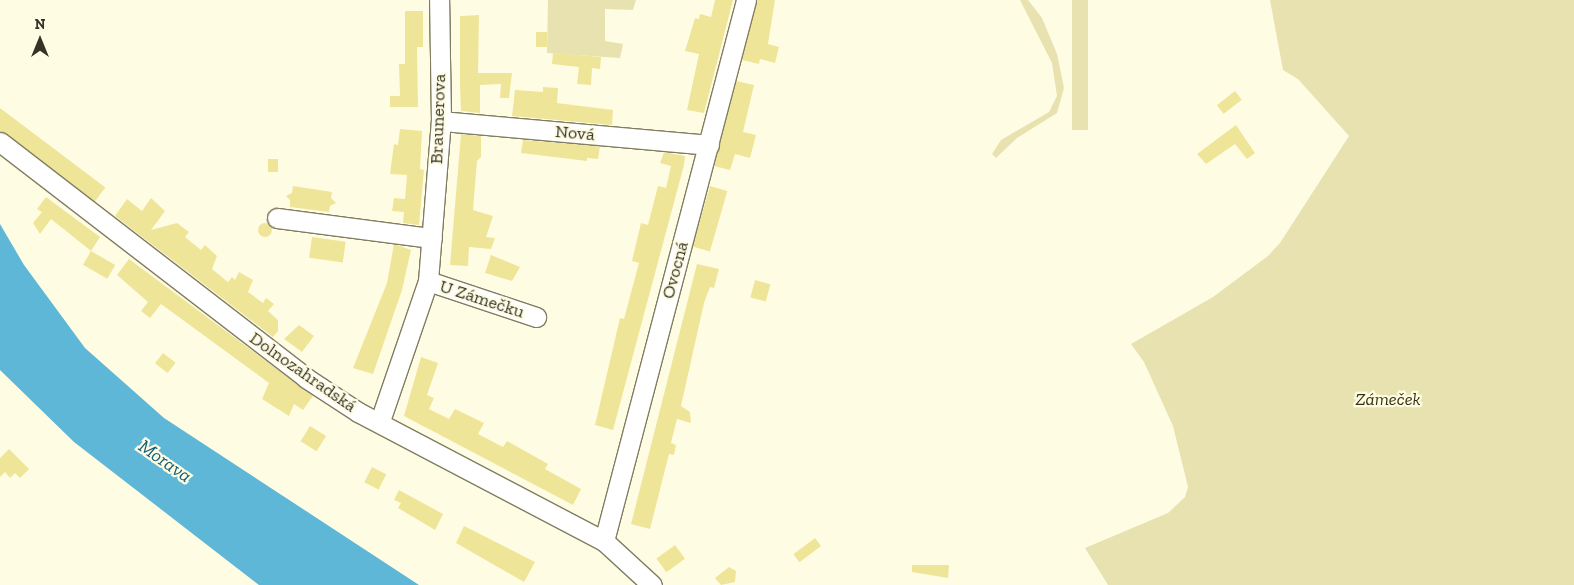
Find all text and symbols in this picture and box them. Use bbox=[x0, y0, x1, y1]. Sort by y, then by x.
north arrow bbox=[15, 15, 65, 65]
text: N bbox=[35, 16, 45, 33]
street label: Braunerova bbox=[426, 73, 450, 165]
street label: Nová bbox=[554, 121, 596, 145]
street label: Ovocná bbox=[657, 239, 693, 301]
street label: U Zámečku bbox=[437, 275, 527, 323]
street label: Dolnozahradská bbox=[245, 327, 361, 417]
park label: Zámeček bbox=[1355, 388, 1421, 410]
water label: Morava bbox=[134, 435, 196, 487]

